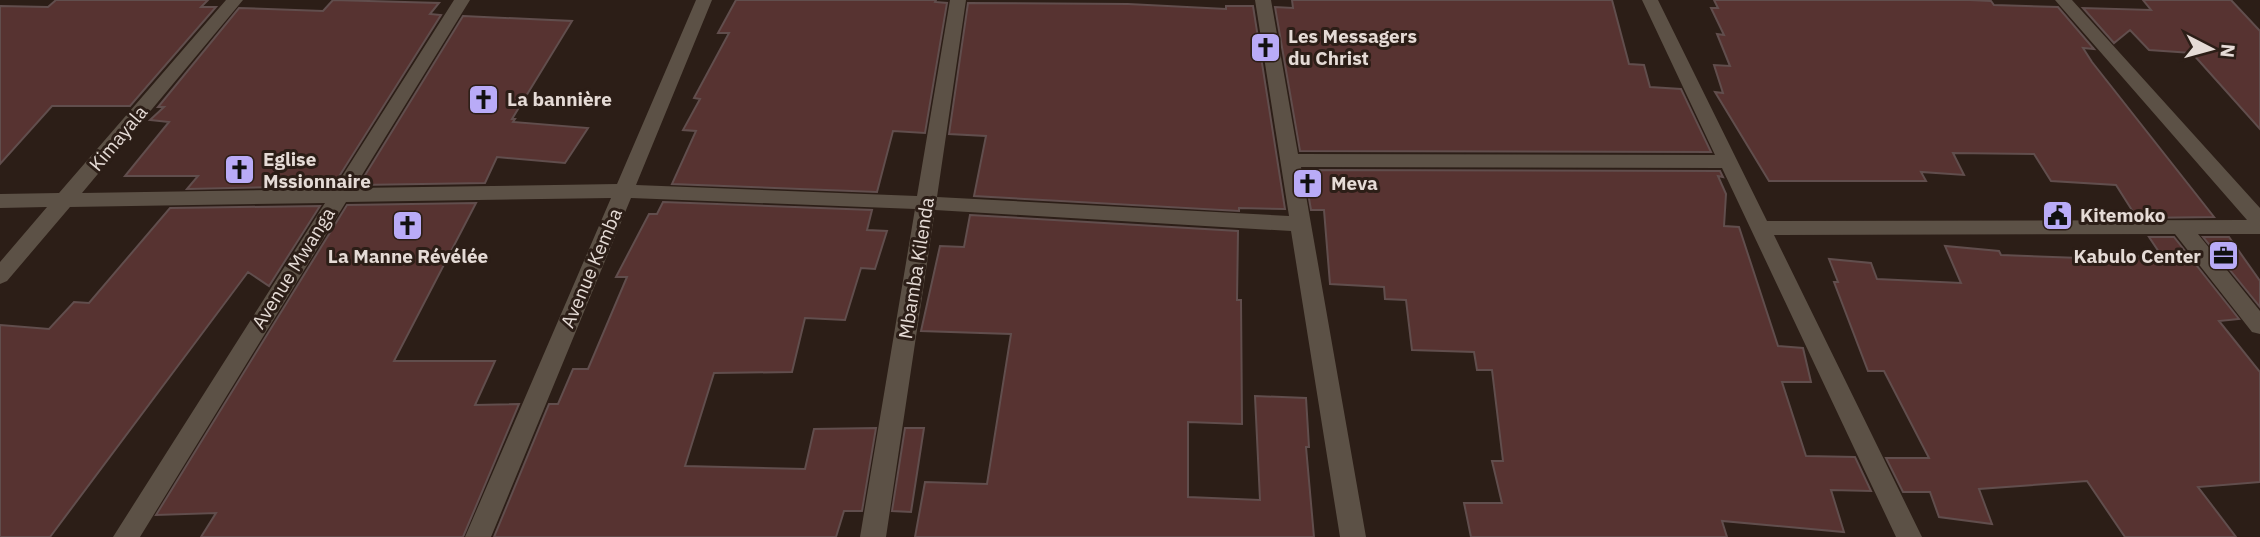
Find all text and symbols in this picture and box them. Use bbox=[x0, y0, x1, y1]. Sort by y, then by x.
north arrow bbox=[2176, 14, 2246, 84]
place label: Les Messagers du Christ bbox=[1288, 24, 1417, 70]
church icon: Les Messagers du Christ bbox=[1248, 30, 1282, 64]
text: N bbox=[2215, 43, 2241, 59]
church icon: La bannière bbox=[467, 82, 501, 116]
place label: La bannière bbox=[507, 87, 612, 111]
street label: Kimayala bbox=[84, 100, 152, 176]
place label: Eglise Mssionnaire bbox=[263, 147, 371, 193]
church icon: Eglise Mssionnaire bbox=[223, 153, 257, 187]
church icon: Meva bbox=[1291, 166, 1325, 200]
place label: Meva bbox=[1331, 171, 1378, 195]
street label: Mbamba Kilenda bbox=[893, 195, 939, 341]
public building icon: Kitemoko bbox=[2040, 198, 2074, 232]
street label: Avenue Mwanga bbox=[246, 203, 340, 333]
place label: Kitemoko bbox=[2080, 203, 2166, 227]
street label: Avenue Kemba bbox=[555, 205, 627, 331]
church icon: La Manne Révélée bbox=[391, 208, 425, 242]
office icon: Kabulo Center bbox=[2207, 239, 2241, 273]
place label: La Manne Révélée bbox=[328, 244, 488, 268]
place label: Kabulo Center bbox=[2073, 244, 2201, 268]

